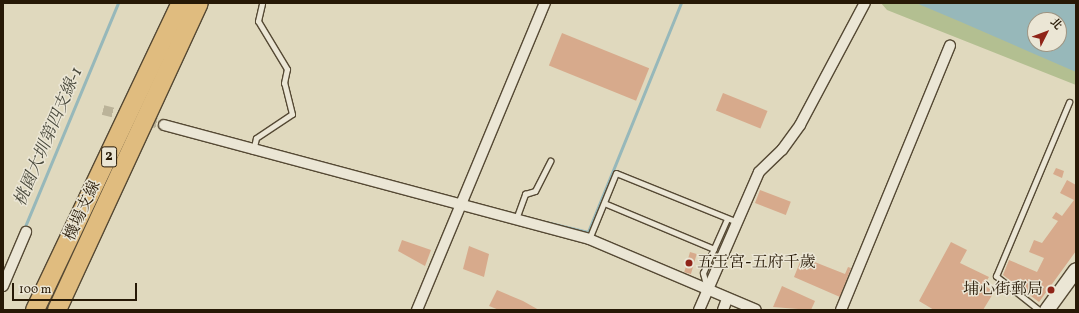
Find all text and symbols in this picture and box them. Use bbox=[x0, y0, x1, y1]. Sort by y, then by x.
north arrow bbox=[1027, 12, 1067, 52]
text: 北 bbox=[1046, 15, 1065, 33]
water label: 桃園大圳第四支線-1 bbox=[11, 65, 87, 209]
road number: 2 bbox=[101, 144, 117, 170]
street label: 機場支線 bbox=[61, 178, 105, 244]
place label: 五王宮-五府千歲 bbox=[697, 253, 816, 273]
marker: 五王宮-五府千歲 bbox=[684, 258, 694, 268]
scale bar bbox=[14, 275, 139, 301]
place label: 埔心街郵局 bbox=[963, 280, 1043, 300]
text: 100 m bbox=[19, 282, 51, 298]
marker: 埔心街郵局 bbox=[1046, 285, 1056, 295]

